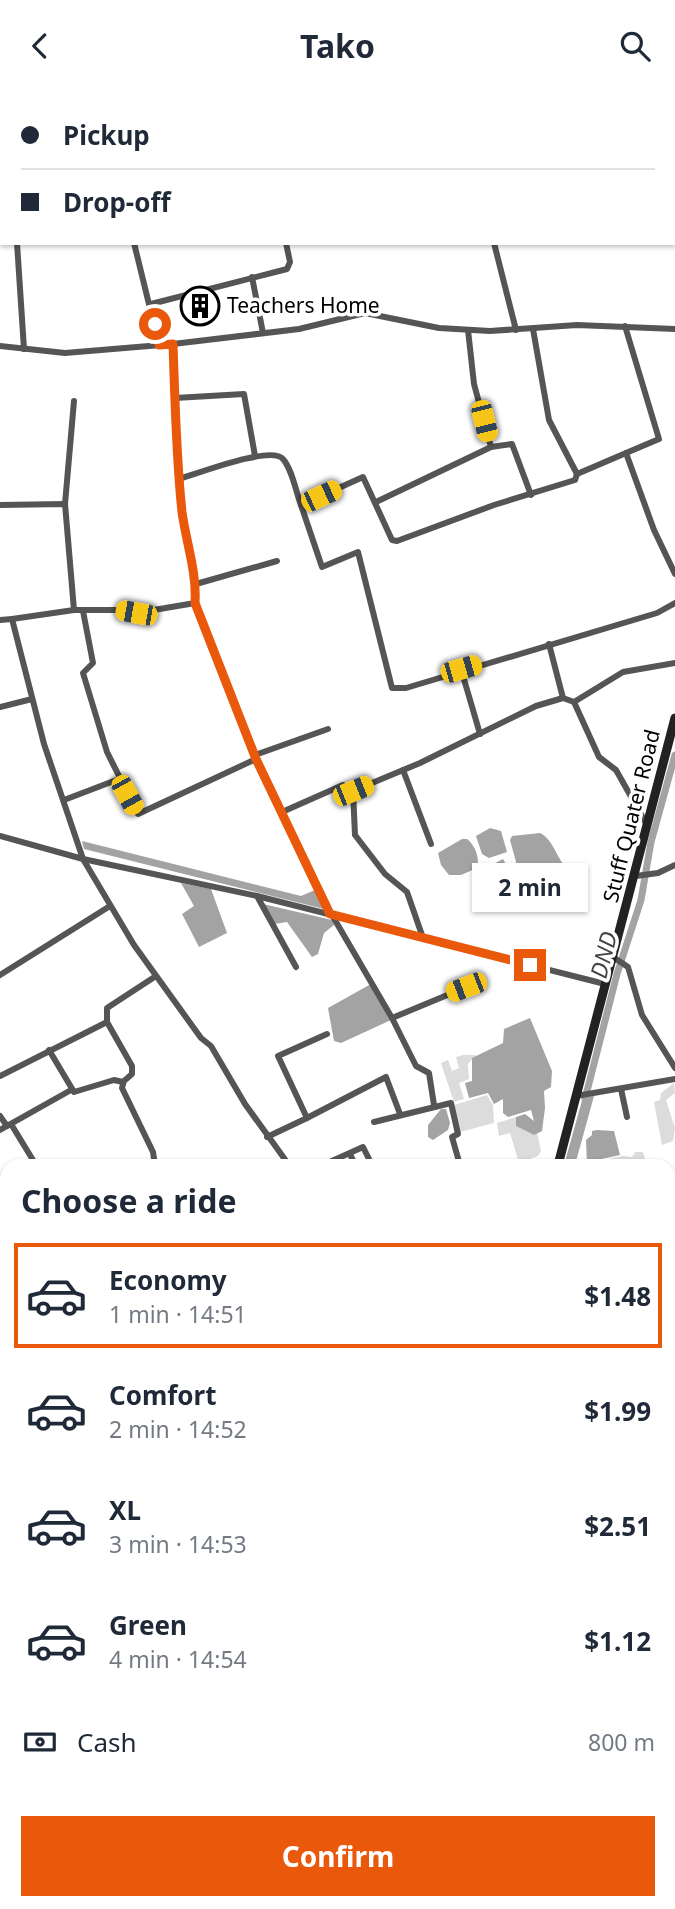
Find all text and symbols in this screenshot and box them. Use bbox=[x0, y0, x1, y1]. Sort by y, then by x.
text: Tako bbox=[300, 24, 375, 67]
icon: back bbox=[21, 27, 59, 65]
icon: search bbox=[616, 27, 654, 65]
text: Pickup bbox=[63, 117, 150, 153]
text: Drop-off bbox=[63, 184, 170, 220]
building icon: Teachers Home bbox=[179, 285, 221, 327]
place label: Teachers Home bbox=[227, 291, 380, 319]
route start bbox=[139, 308, 171, 340]
car bbox=[469, 398, 500, 444]
car bbox=[298, 478, 345, 514]
car bbox=[114, 599, 159, 627]
car bbox=[438, 653, 485, 685]
street label: Stuff Quater Road bbox=[596, 726, 666, 905]
car bbox=[108, 772, 147, 818]
car bbox=[330, 773, 377, 809]
callout: 2 min bbox=[472, 863, 588, 913]
text: 2 min bbox=[498, 871, 562, 903]
water label: DND bbox=[582, 928, 624, 981]
route end bbox=[514, 949, 546, 981]
car bbox=[443, 970, 490, 1004]
text: Choose a ride bbox=[21, 1179, 237, 1222]
text: Economy bbox=[109, 1262, 227, 1298]
icon: car bbox=[25, 1264, 88, 1327]
text: $1.48 bbox=[584, 1278, 651, 1314]
text: 1 min · 14:51 bbox=[109, 1298, 247, 1330]
text: Comfort bbox=[109, 1377, 217, 1413]
icon: car bbox=[25, 1379, 88, 1442]
text: $1.99 bbox=[584, 1393, 651, 1429]
text: 2 min · 14:52 bbox=[109, 1413, 247, 1445]
text: XL bbox=[109, 1492, 141, 1528]
icon: car bbox=[25, 1494, 88, 1557]
text: $2.51 bbox=[584, 1508, 651, 1544]
text: 3 min · 14:53 bbox=[109, 1528, 247, 1560]
text: Green bbox=[109, 1607, 187, 1643]
icon: car bbox=[25, 1609, 88, 1672]
text: $1.12 bbox=[584, 1623, 651, 1659]
text: 4 min · 14:54 bbox=[109, 1643, 247, 1675]
icon: cash bbox=[21, 1723, 59, 1761]
text: Cash bbox=[77, 1724, 137, 1760]
text: 800 m bbox=[588, 1726, 655, 1758]
button: Confirm bbox=[21, 1816, 655, 1896]

